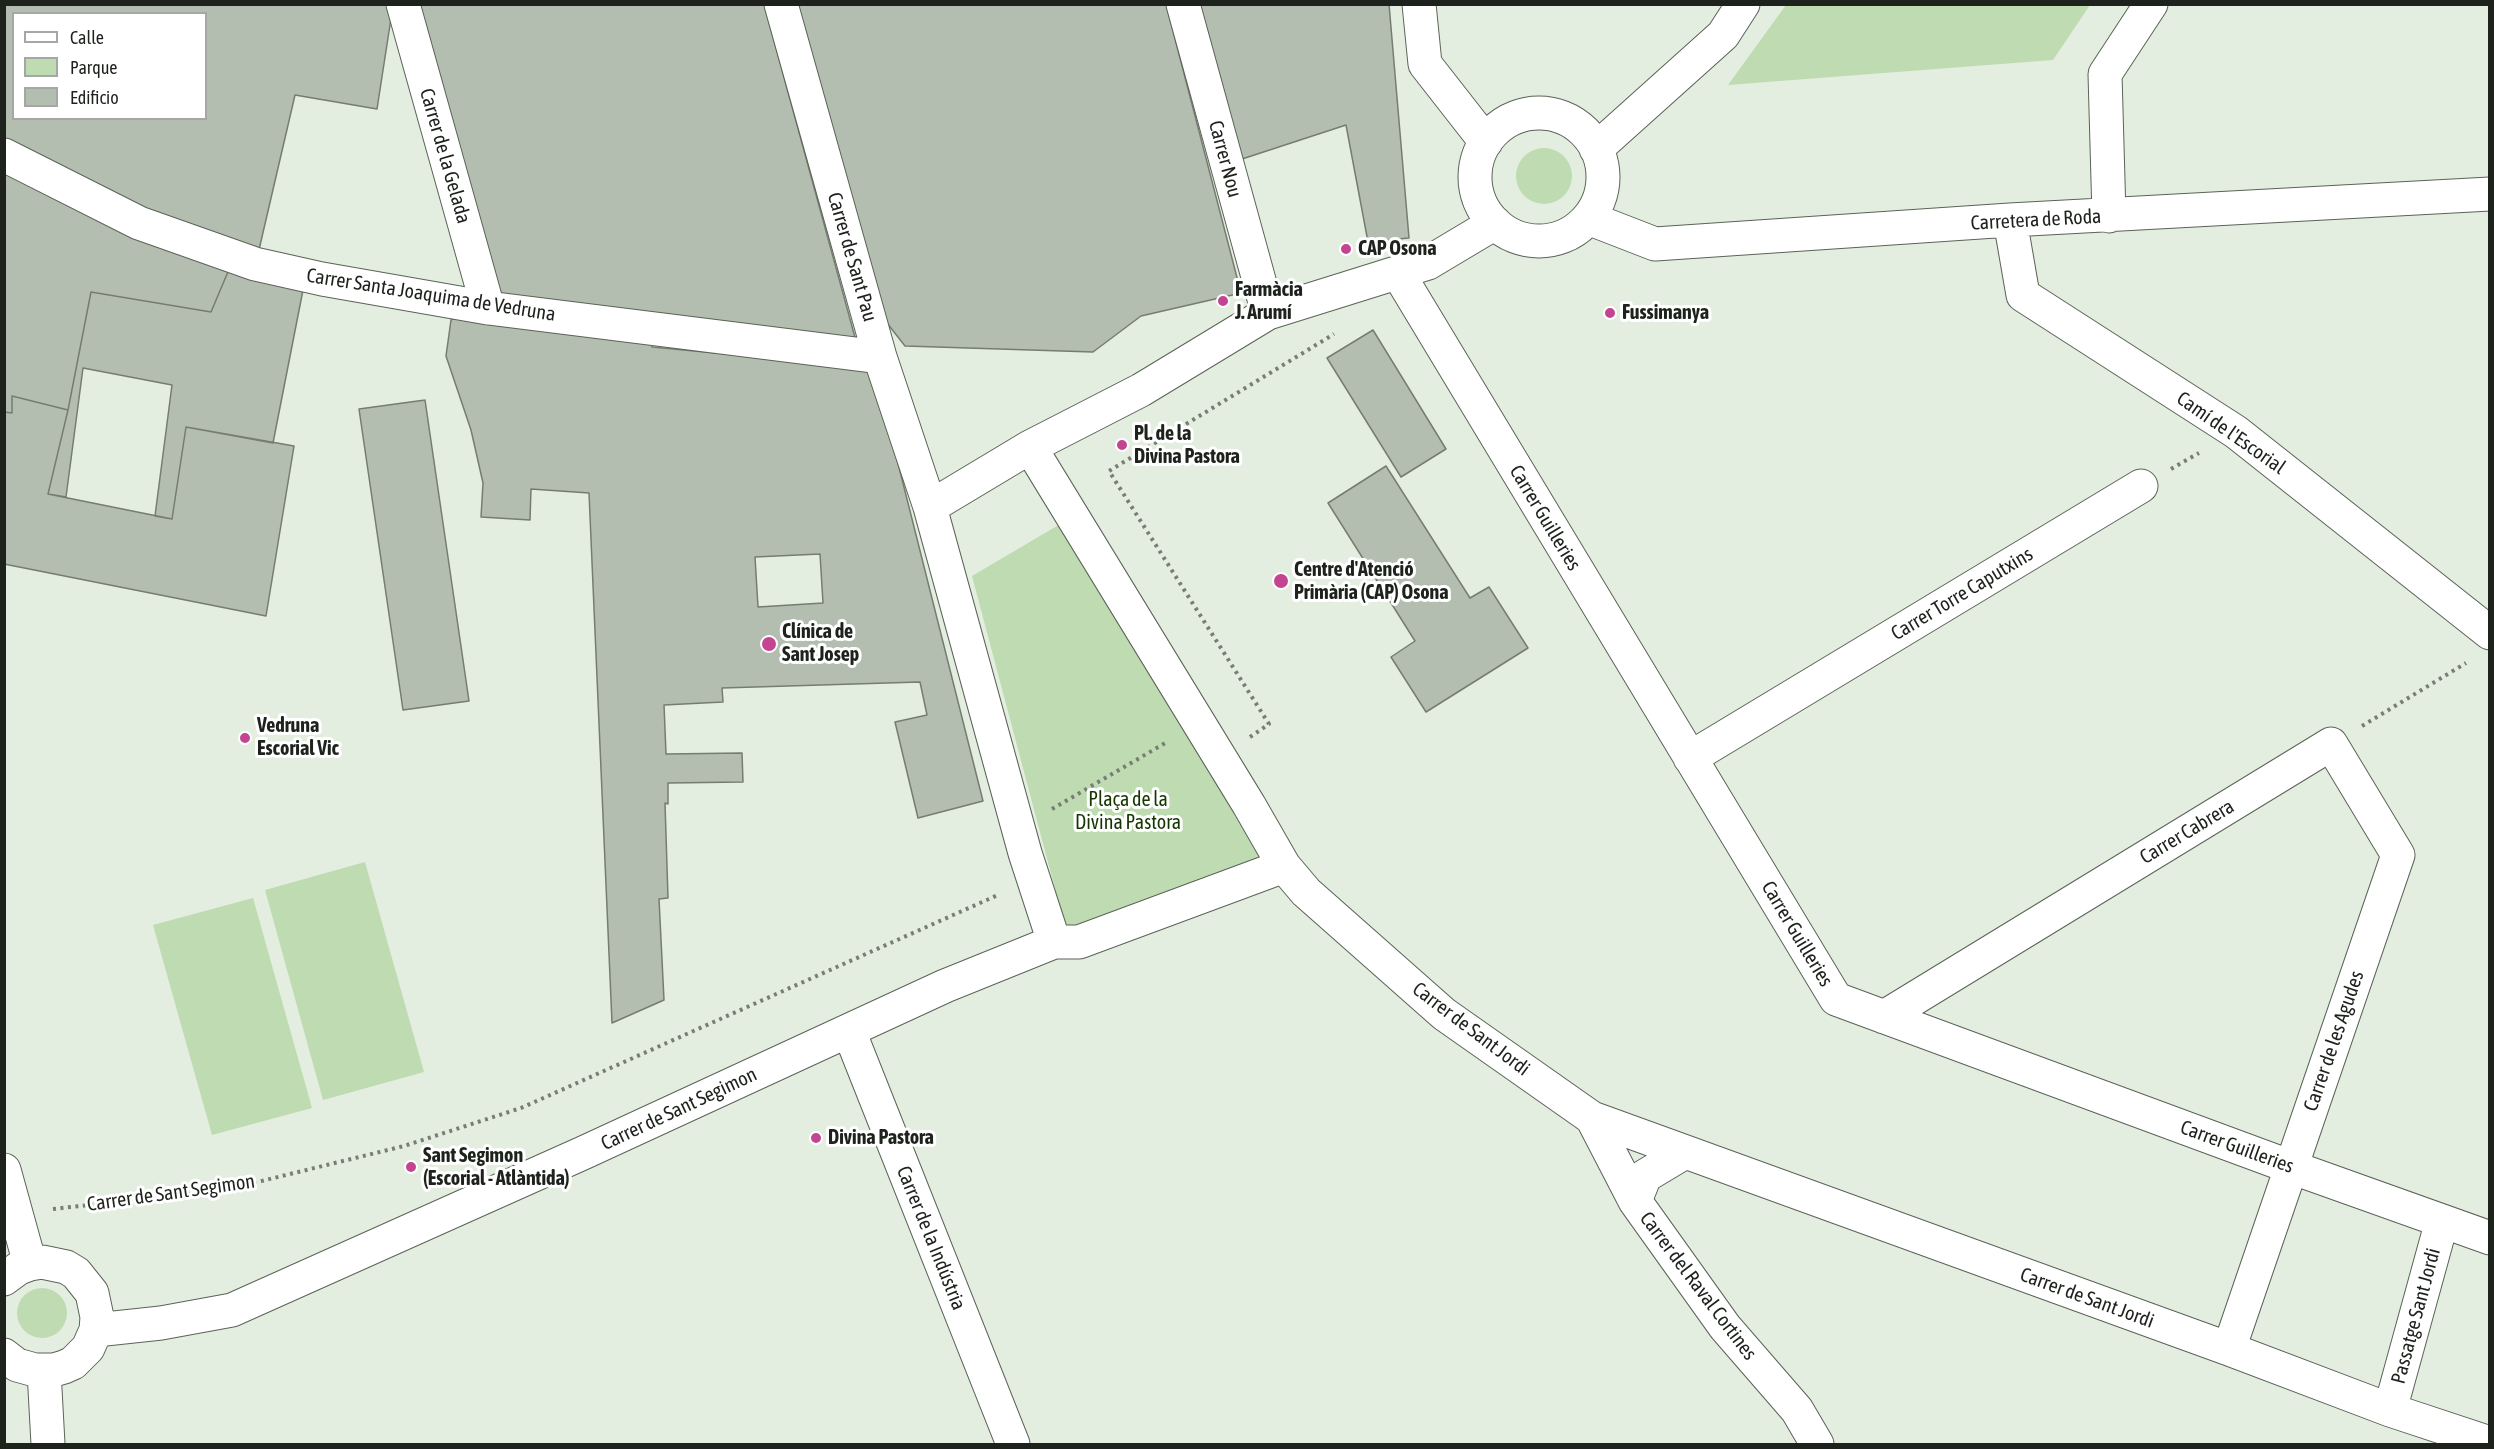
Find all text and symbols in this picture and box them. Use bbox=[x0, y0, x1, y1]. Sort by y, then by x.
legend bbox=[12, 12, 207, 120]
text: Calle bbox=[70, 27, 104, 48]
text: Parque bbox=[70, 57, 118, 78]
street label: Carrer de la Gelada bbox=[414, 86, 476, 226]
text: Edificio bbox=[70, 87, 119, 108]
street label: Carrer Nou bbox=[1203, 118, 1247, 200]
street label: Carrer de Sant Pau bbox=[822, 190, 882, 324]
street label: Carretera de Roda bbox=[1970, 205, 2102, 235]
place label: CAP Osona bbox=[1358, 237, 1436, 261]
marker: CAP Osona bbox=[1339, 242, 1353, 256]
street label: Carrer Santa Joaquima de Vedruna bbox=[305, 263, 557, 327]
place label: Farmàcia J. Arumí bbox=[1235, 278, 1303, 325]
marker: Farmàcia J. Arumí bbox=[1216, 294, 1230, 308]
place label: Fussimanya bbox=[1622, 301, 1709, 325]
marker: Fussimanya bbox=[1603, 306, 1617, 320]
street label: Camí de l'Escorial bbox=[2172, 387, 2290, 479]
place label: Pl. de la Divina Pastora bbox=[1134, 422, 1240, 469]
marker: Pl. de la Divina Pastora bbox=[1115, 438, 1129, 452]
street label: Carrer Guilleries bbox=[1504, 461, 1586, 575]
street label: Carrer Torre Caputxins bbox=[1887, 542, 2037, 646]
place label: Centre d'Atenció Primària (CAP) Osona bbox=[1294, 558, 1449, 605]
marker: Centre d'Atenció Primària (CAP) Osona bbox=[1272, 572, 1290, 590]
place label: Clínica de Sant Josep bbox=[782, 620, 859, 667]
marker: Clínica de Sant Josep bbox=[760, 635, 778, 653]
place label: Vedruna Escorial Vic bbox=[257, 714, 339, 761]
marker: Vedruna Escorial Vic bbox=[238, 731, 252, 745]
park label: Plaça de la Divina Pastora bbox=[1075, 788, 1181, 835]
street label: Carrer Cabrera bbox=[2136, 795, 2238, 869]
street label: Carrer Guilleries bbox=[1756, 877, 1838, 991]
street label: Carrer de les Agudes bbox=[2299, 968, 2369, 1114]
street label: Carrer de Sant Jordi bbox=[1408, 977, 1534, 1081]
street label: Carrer de Sant Segimon bbox=[597, 1062, 761, 1156]
street label: Carrer Guilleries bbox=[2177, 1115, 2297, 1179]
place label: Divina Pastora bbox=[828, 1126, 934, 1150]
marker: Divina Pastora bbox=[809, 1131, 823, 1145]
place label: Sant Segimon (Escorial - Atlàntida) bbox=[423, 1144, 570, 1191]
marker: Sant Segimon (Escorial - Atlàntida) bbox=[404, 1160, 418, 1174]
street label: Carrer de la Indústria bbox=[891, 1163, 971, 1313]
street label: Carrer de Sant Segimon bbox=[86, 1169, 256, 1217]
street label: Carrer del Raval Cortines bbox=[1634, 1207, 1762, 1365]
street label: Passatge Sant Jordi bbox=[2386, 1245, 2446, 1387]
street label: Carrer de Sant Jordi bbox=[2017, 1263, 2157, 1333]

